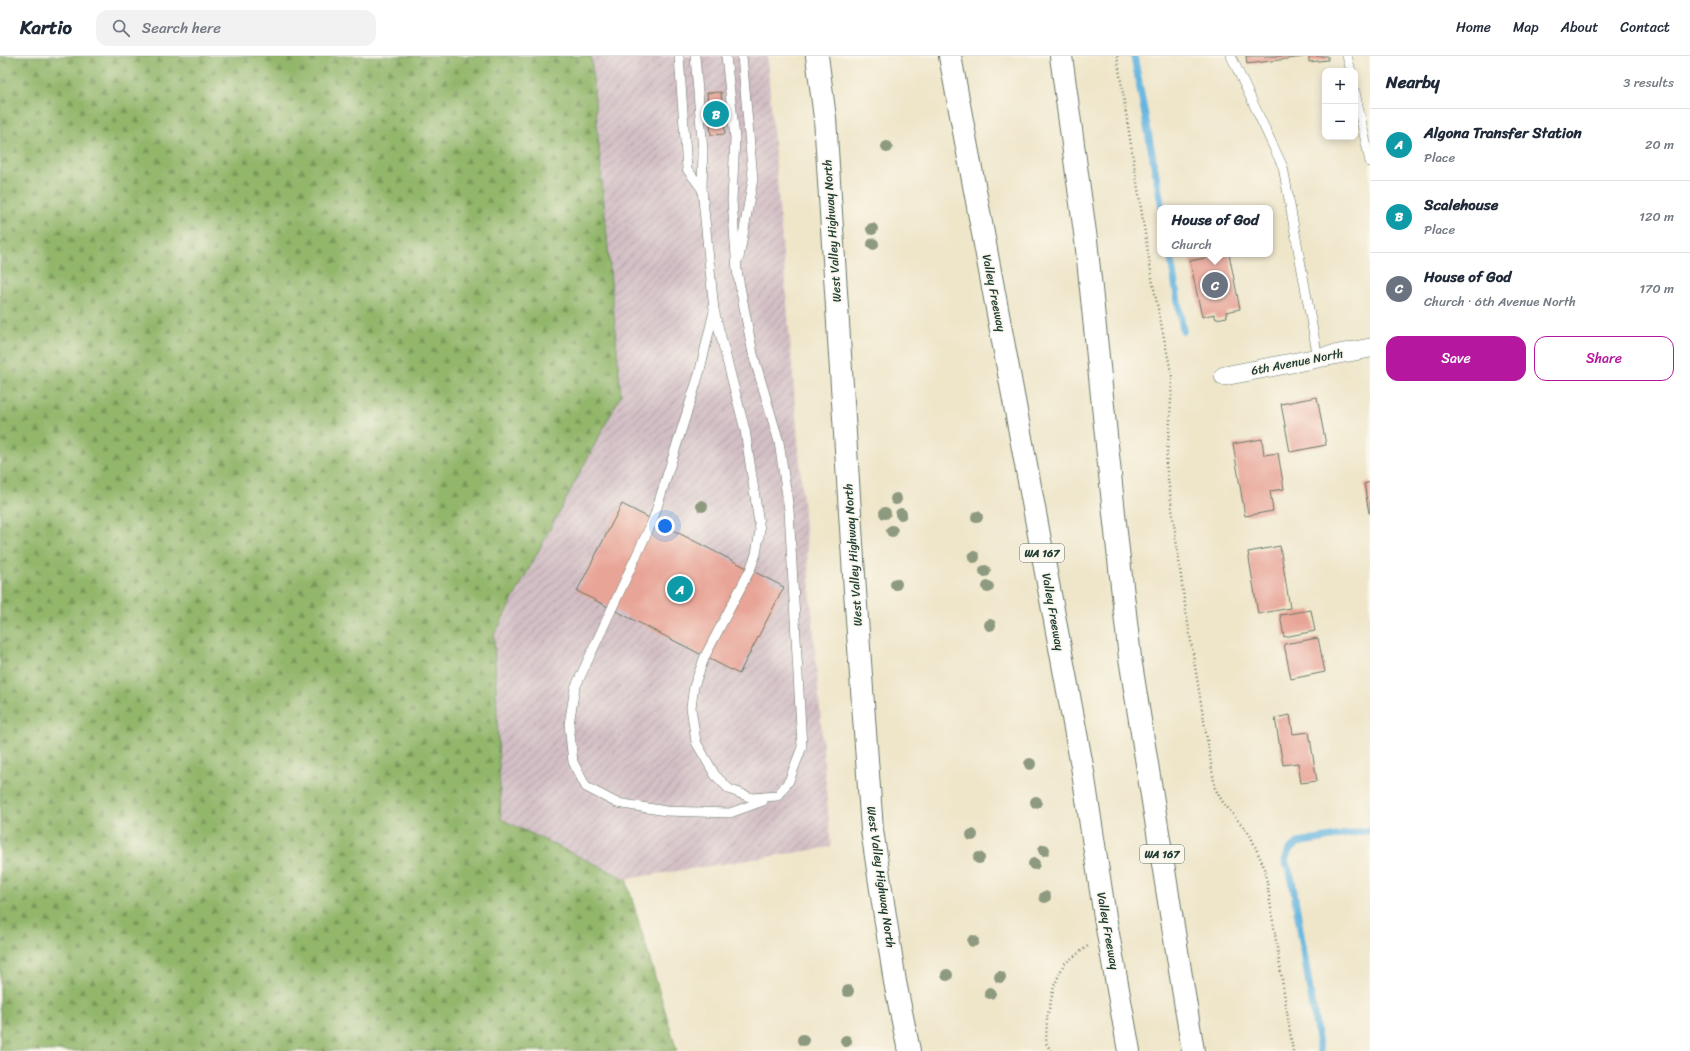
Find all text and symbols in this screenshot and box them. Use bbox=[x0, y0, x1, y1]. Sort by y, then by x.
search box bbox=[96, 10, 376, 46]
text: Kartio bbox=[20, 11, 72, 44]
text: Search here bbox=[142, 15, 221, 41]
text: Home bbox=[1456, 15, 1491, 40]
text: Map bbox=[1513, 15, 1539, 40]
text: About bbox=[1561, 15, 1598, 40]
text: Contact bbox=[1620, 15, 1670, 40]
icon: search bbox=[110, 17, 132, 39]
text: Nearby bbox=[1386, 67, 1440, 97]
map controls bbox=[1322, 68, 1358, 140]
button: + bbox=[1322, 68, 1358, 104]
text: 3 results bbox=[1623, 71, 1674, 94]
pin: B bbox=[703, 99, 729, 129]
button: − bbox=[1322, 104, 1358, 140]
text: Algona Transfer Station bbox=[1424, 120, 1582, 146]
text: A bbox=[1395, 133, 1403, 156]
text: 20 m bbox=[1645, 133, 1674, 156]
text: Place bbox=[1424, 146, 1455, 169]
street label: West Valley Highway North bbox=[816, 159, 848, 303]
text: Scalehouse bbox=[1424, 192, 1498, 218]
popup bbox=[1157, 205, 1273, 257]
text: B bbox=[1395, 205, 1403, 228]
text: 120 m bbox=[1639, 205, 1674, 228]
text: House of God bbox=[1171, 207, 1259, 233]
text: Place bbox=[1424, 218, 1455, 241]
text: Church bbox=[1171, 233, 1212, 256]
street label: Valley Freeway bbox=[976, 252, 1012, 334]
text: House of God bbox=[1424, 264, 1511, 290]
pin: C bbox=[1202, 270, 1228, 300]
text: C bbox=[1395, 277, 1403, 300]
text: 170 m bbox=[1639, 277, 1674, 300]
text: Church · 6th Avenue North bbox=[1424, 290, 1576, 313]
button: Save bbox=[1386, 336, 1526, 381]
button: Share bbox=[1534, 336, 1674, 381]
street label: 6th Avenue North bbox=[1249, 342, 1345, 382]
street label: West Valley Highway North bbox=[837, 483, 869, 627]
your location bbox=[655, 516, 675, 536]
road number: WA 167 bbox=[1020, 544, 1064, 562]
street label: Valley Freeway bbox=[1035, 571, 1071, 653]
pin: A bbox=[667, 574, 693, 604]
street label: West Valley Highway North bbox=[860, 805, 902, 949]
road number: WA 167 bbox=[1140, 845, 1184, 863]
street label: Valley Freeway bbox=[1090, 890, 1126, 972]

